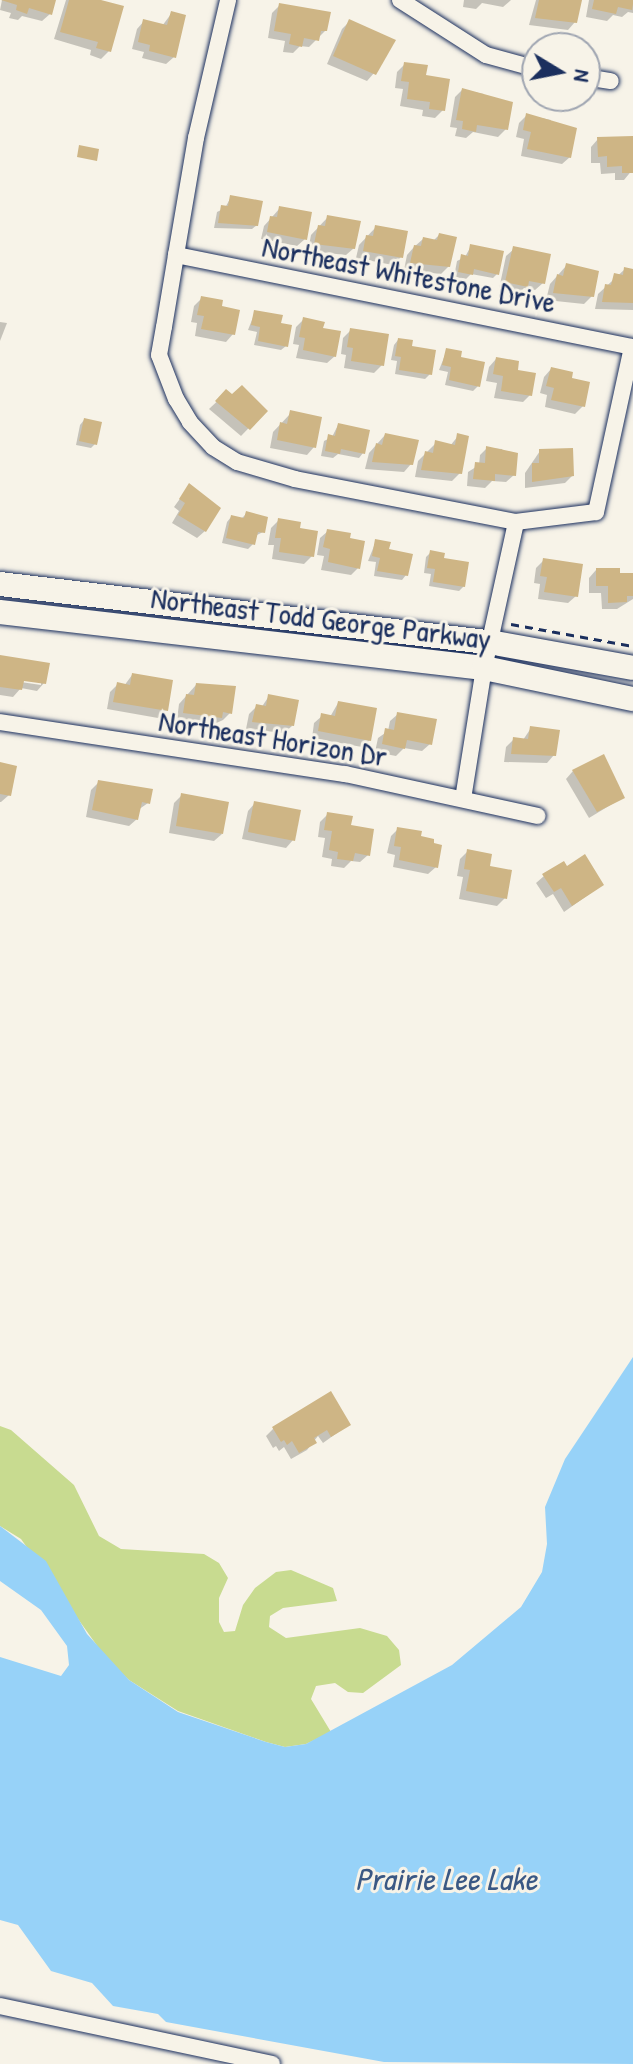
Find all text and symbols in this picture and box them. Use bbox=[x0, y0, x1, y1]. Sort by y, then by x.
north arrow bbox=[521, 32, 601, 112]
text: N bbox=[567, 67, 598, 84]
street label: Northeast Whitestone Drive bbox=[259, 228, 559, 320]
street label: Northeast Todd George Parkway bbox=[149, 579, 493, 657]
street label: Northeast Horizon Dr bbox=[156, 702, 390, 774]
water label: Prairie Lee Lake bbox=[355, 1860, 537, 1898]

